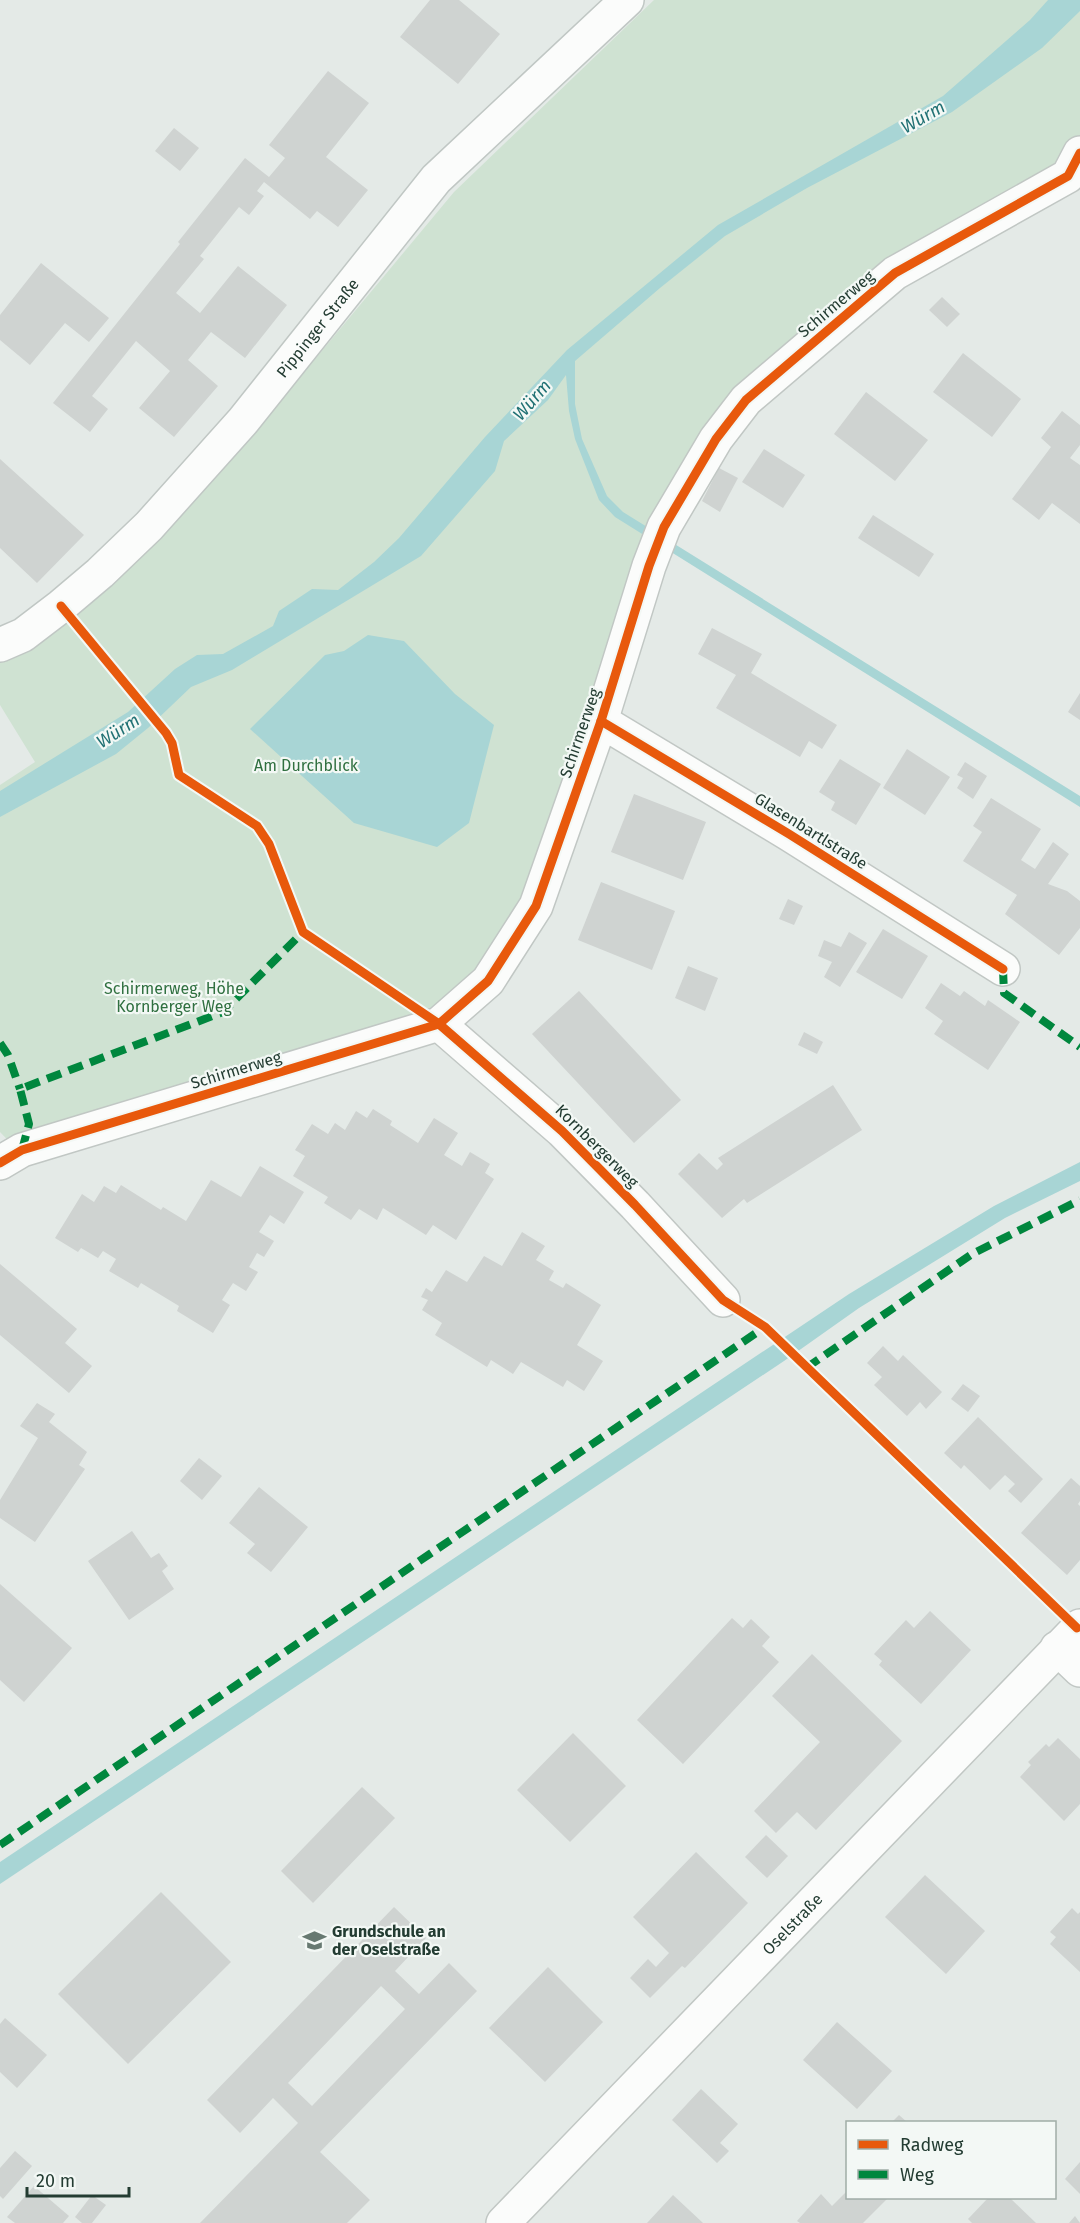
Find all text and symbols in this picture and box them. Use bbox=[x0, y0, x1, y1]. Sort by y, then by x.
water label: Würm bbox=[897, 96, 949, 138]
street label: Schirmerweg bbox=[794, 266, 878, 341]
street label: Pippinger Straße bbox=[272, 275, 363, 381]
water label: Würm bbox=[508, 375, 556, 425]
street label: Schirmerweg bbox=[556, 685, 604, 780]
water label: Würm bbox=[92, 709, 144, 753]
park label: Am Durchblick bbox=[254, 756, 359, 775]
street label: Glasenbartlstraße bbox=[751, 789, 871, 873]
park label: Schirmerweg, Höhe Kornberger Weg bbox=[104, 979, 244, 1016]
street label: Schirmerweg bbox=[188, 1047, 284, 1093]
street label: Kornbergerweg bbox=[551, 1100, 643, 1192]
street label: Oselstraße bbox=[758, 1889, 826, 1958]
place label: Grundschule an der Oselstraße bbox=[332, 1922, 446, 1959]
school or university icon: Grundschule an der Oselstraße bbox=[301, 1927, 327, 1953]
legend bbox=[846, 2121, 1056, 2199]
text: Radweg bbox=[900, 2134, 964, 2156]
scale bar bbox=[27, 2160, 129, 2198]
text: Weg bbox=[900, 2164, 934, 2186]
text: 20 m bbox=[36, 2170, 75, 2192]

